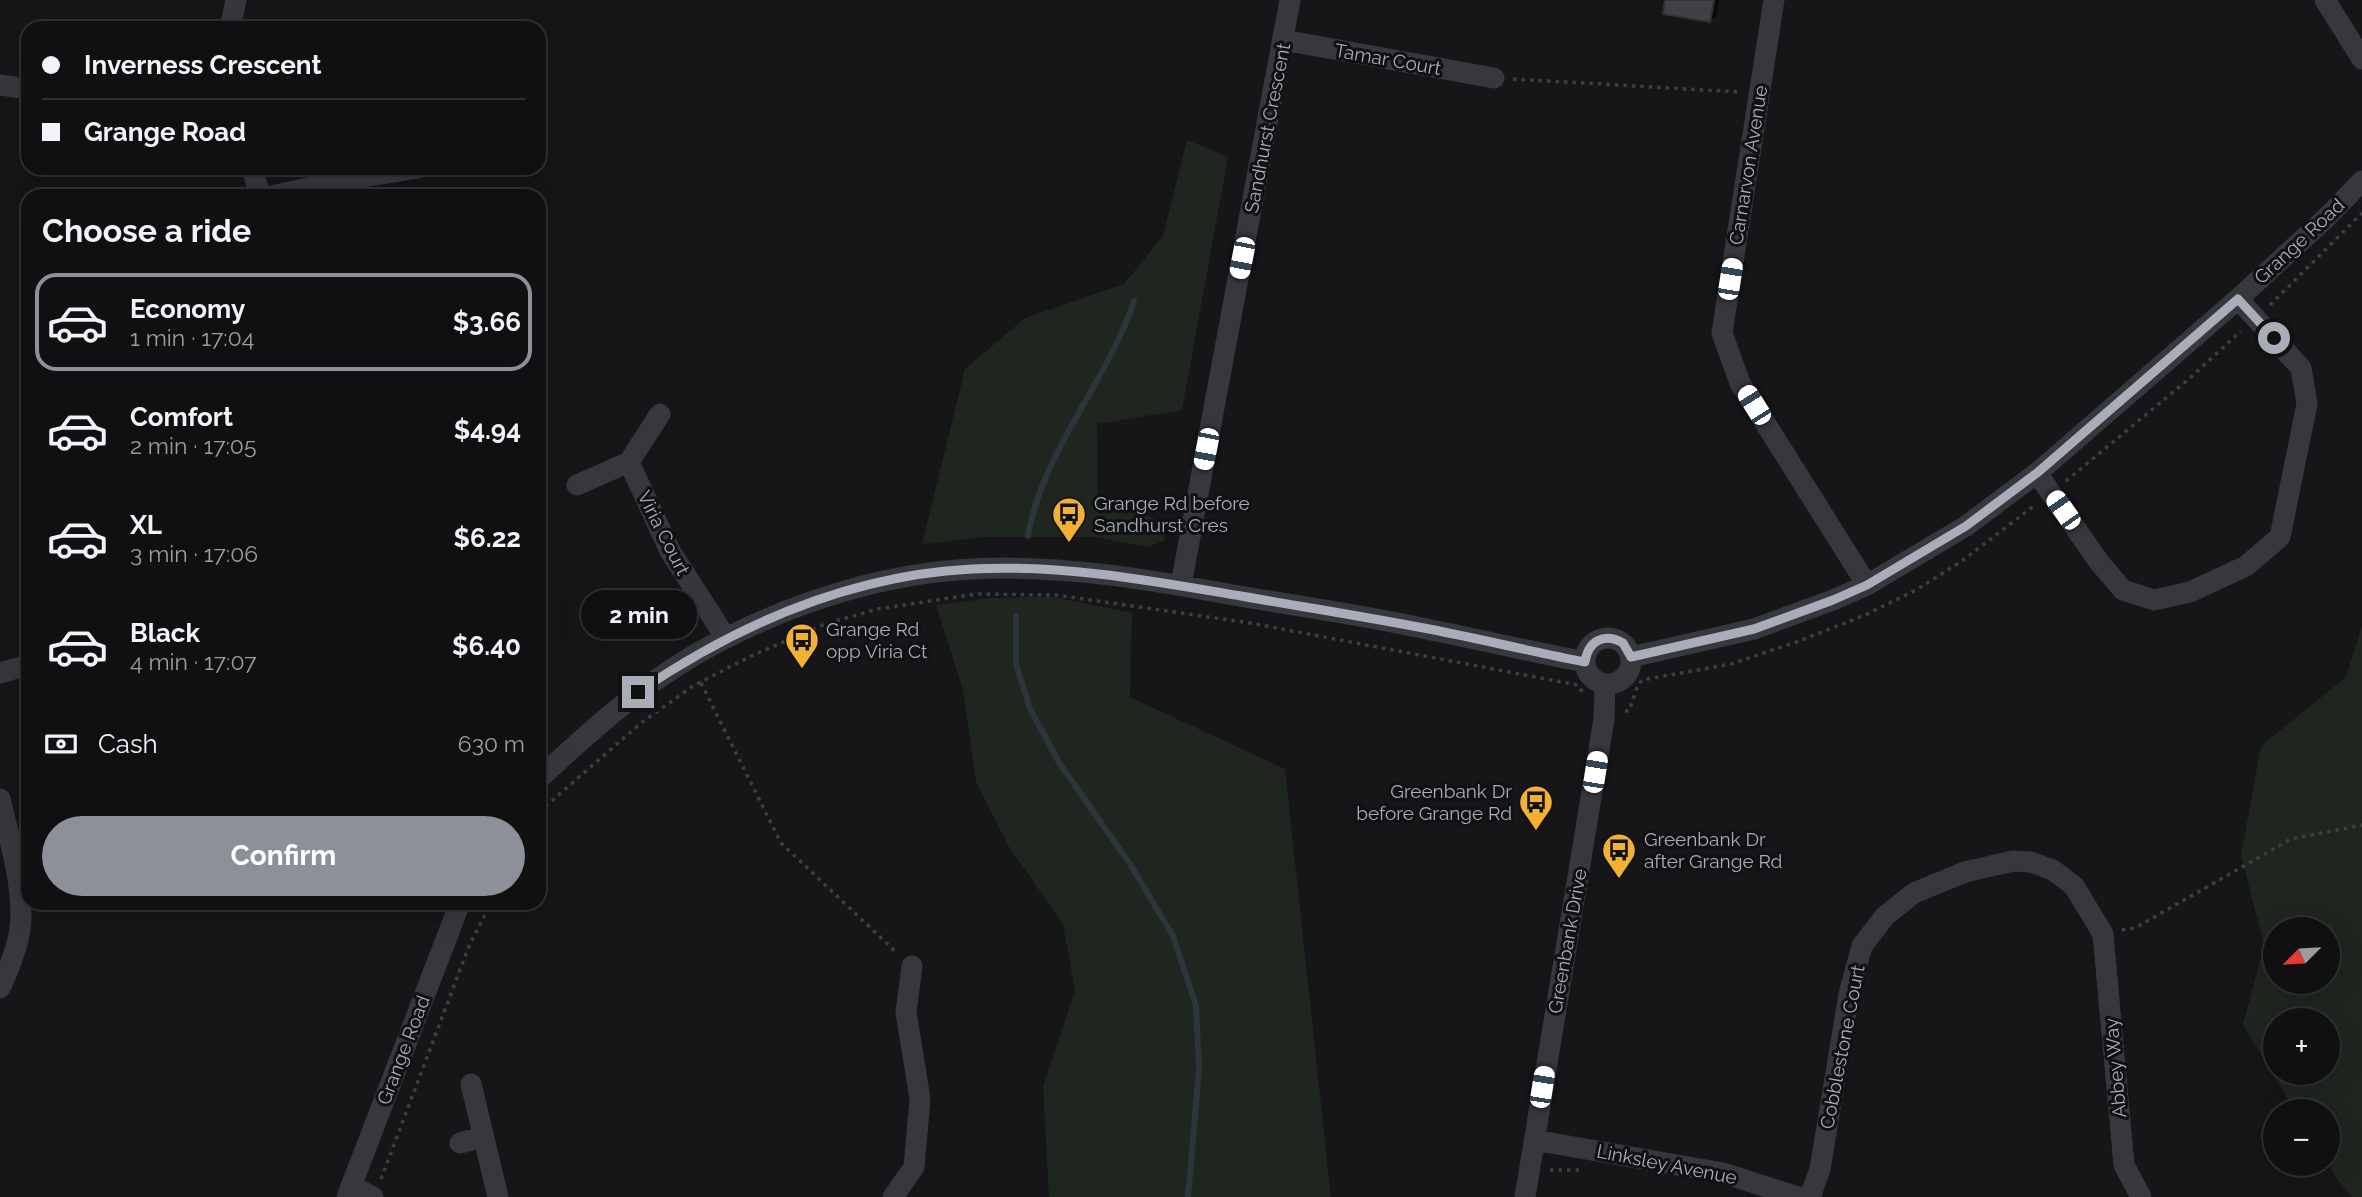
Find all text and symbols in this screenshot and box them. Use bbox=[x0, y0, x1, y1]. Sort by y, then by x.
street label: Tamar Court bbox=[1333, 39, 1443, 79]
street label: Sandhurst Crescent bbox=[1240, 40, 1294, 215]
text: Inverness Crescent bbox=[84, 50, 321, 80]
street label: Carnarvon Avenue bbox=[1725, 84, 1771, 246]
text: Grange Road bbox=[84, 117, 246, 147]
street label: Grange Road bbox=[2249, 194, 2349, 288]
text: Choose a ride bbox=[42, 212, 251, 249]
car bbox=[1228, 235, 1257, 281]
car bbox=[1717, 257, 1744, 301]
icon: car bbox=[46, 291, 109, 354]
text: Economy bbox=[130, 294, 245, 324]
text: $3.66 bbox=[453, 307, 521, 337]
route start bbox=[2258, 322, 2290, 354]
text: 1 min · 17:04 bbox=[130, 324, 254, 351]
car bbox=[1734, 382, 1775, 428]
icon: car bbox=[46, 399, 109, 462]
text: Comfort bbox=[130, 402, 233, 432]
text: $4.94 bbox=[454, 415, 521, 445]
car bbox=[1192, 426, 1221, 472]
text: 2 min · 17:05 bbox=[130, 432, 256, 459]
street label: Viria Court bbox=[633, 487, 695, 579]
car bbox=[2043, 487, 2084, 533]
place label: Grange Rd before Sandhurst Cres bbox=[1094, 492, 1250, 536]
bus stop icon: Grange Rd before Sandhurst Cres bbox=[1050, 495, 1088, 544]
icon: car bbox=[46, 507, 109, 570]
text: XL bbox=[130, 510, 162, 540]
text: $6.22 bbox=[454, 523, 521, 553]
text: 3 min · 17:06 bbox=[130, 540, 258, 567]
callout: 2 min bbox=[580, 590, 696, 640]
text: 2 min bbox=[609, 601, 669, 628]
icon: car bbox=[46, 615, 109, 678]
text: Black bbox=[130, 618, 200, 648]
place label: Grange Rd opp Viria Ct bbox=[826, 618, 928, 662]
bus stop icon: Grange Rd opp Viria Ct bbox=[783, 621, 821, 670]
text: $6.40 bbox=[452, 631, 521, 661]
text: 4 min · 17:07 bbox=[130, 648, 257, 675]
route end bbox=[622, 676, 654, 708]
icon: cash bbox=[42, 725, 80, 763]
text: Cash bbox=[98, 729, 158, 759]
text: 630 m bbox=[458, 730, 525, 757]
car bbox=[1582, 750, 1609, 794]
place label: Greenbank Dr before Grange Rd bbox=[1356, 780, 1512, 824]
bus stop icon: Greenbank Dr before Grange Rd bbox=[1517, 783, 1555, 832]
button: Confirm bbox=[42, 816, 525, 896]
place label: Greenbank Dr after Grange Rd bbox=[1644, 828, 1782, 872]
bus stop icon: Greenbank Dr after Grange Rd bbox=[1600, 831, 1638, 880]
street label: Greenbank Drive bbox=[1543, 867, 1591, 1015]
north arrow bbox=[2263, 917, 2340, 994]
map controls bbox=[2263, 917, 2340, 1176]
street label: Cobblestone Court bbox=[1815, 963, 1869, 1131]
street label: Grange Road bbox=[372, 992, 434, 1108]
button: + bbox=[2263, 1008, 2340, 1085]
street label: Abbey Way bbox=[2100, 1017, 2130, 1119]
car bbox=[1529, 1065, 1556, 1109]
button: − bbox=[2263, 1099, 2340, 1176]
street label: Linksley Avenue bbox=[1595, 1140, 1739, 1188]

